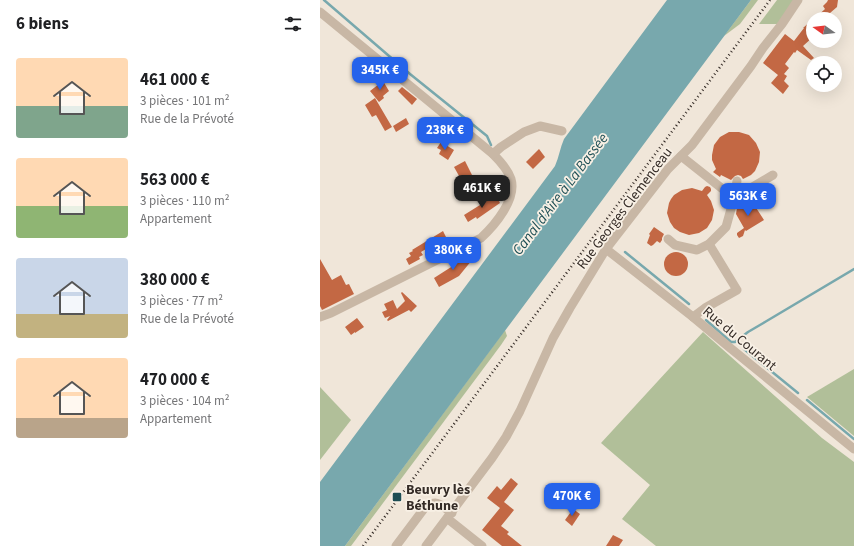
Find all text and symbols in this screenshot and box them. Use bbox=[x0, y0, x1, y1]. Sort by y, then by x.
text: 6 biens bbox=[16, 12, 69, 36]
north arrow bbox=[806, 12, 842, 48]
map controls bbox=[806, 12, 842, 92]
icon: filters bbox=[282, 13, 304, 35]
button: locate bbox=[806, 56, 842, 92]
pin: 345K € bbox=[347, 57, 413, 91]
text: 345K € bbox=[361, 61, 399, 79]
text: 461 000 € bbox=[140, 68, 210, 92]
icon: home bbox=[48, 74, 96, 122]
text: 3 pièces · 101 m² bbox=[140, 92, 229, 110]
text: Rue de la Prévoté bbox=[140, 110, 234, 128]
pin: 238K € bbox=[412, 117, 478, 151]
text: 238K € bbox=[426, 121, 464, 139]
water label: Canal d'Aire à La Bassée bbox=[508, 129, 613, 260]
street label: Rue Georges Clemenceau bbox=[572, 144, 677, 274]
text: 563 000 € bbox=[140, 168, 210, 192]
icon: home bbox=[48, 174, 96, 222]
pin: 461K € bbox=[449, 175, 515, 209]
text: 461K € bbox=[463, 179, 501, 197]
pin: 563K € bbox=[715, 183, 781, 217]
text: 563K € bbox=[729, 187, 767, 205]
text: 3 pièces · 110 m² bbox=[140, 192, 229, 210]
text: Appartement bbox=[140, 210, 212, 228]
pin: 380K € bbox=[420, 237, 486, 271]
text: 380K € bbox=[434, 241, 472, 259]
text: 380 000 € bbox=[140, 268, 210, 292]
icon: home bbox=[48, 274, 96, 322]
text: 3 pièces · 77 m² bbox=[140, 292, 223, 310]
street label: Rue du Courant bbox=[698, 302, 781, 376]
text: Rue de la Prévoté bbox=[140, 310, 234, 328]
text: 470 000 € bbox=[140, 368, 210, 392]
icon: home bbox=[48, 374, 96, 422]
text: 3 pièces · 104 m² bbox=[140, 392, 229, 410]
text: Appartement bbox=[140, 410, 212, 428]
place label: Beuvry lès Béthune bbox=[406, 480, 470, 516]
pin: 470K € bbox=[539, 483, 605, 517]
text: 470K € bbox=[553, 487, 591, 505]
marker: Beuvry lès Béthune bbox=[391, 491, 403, 503]

